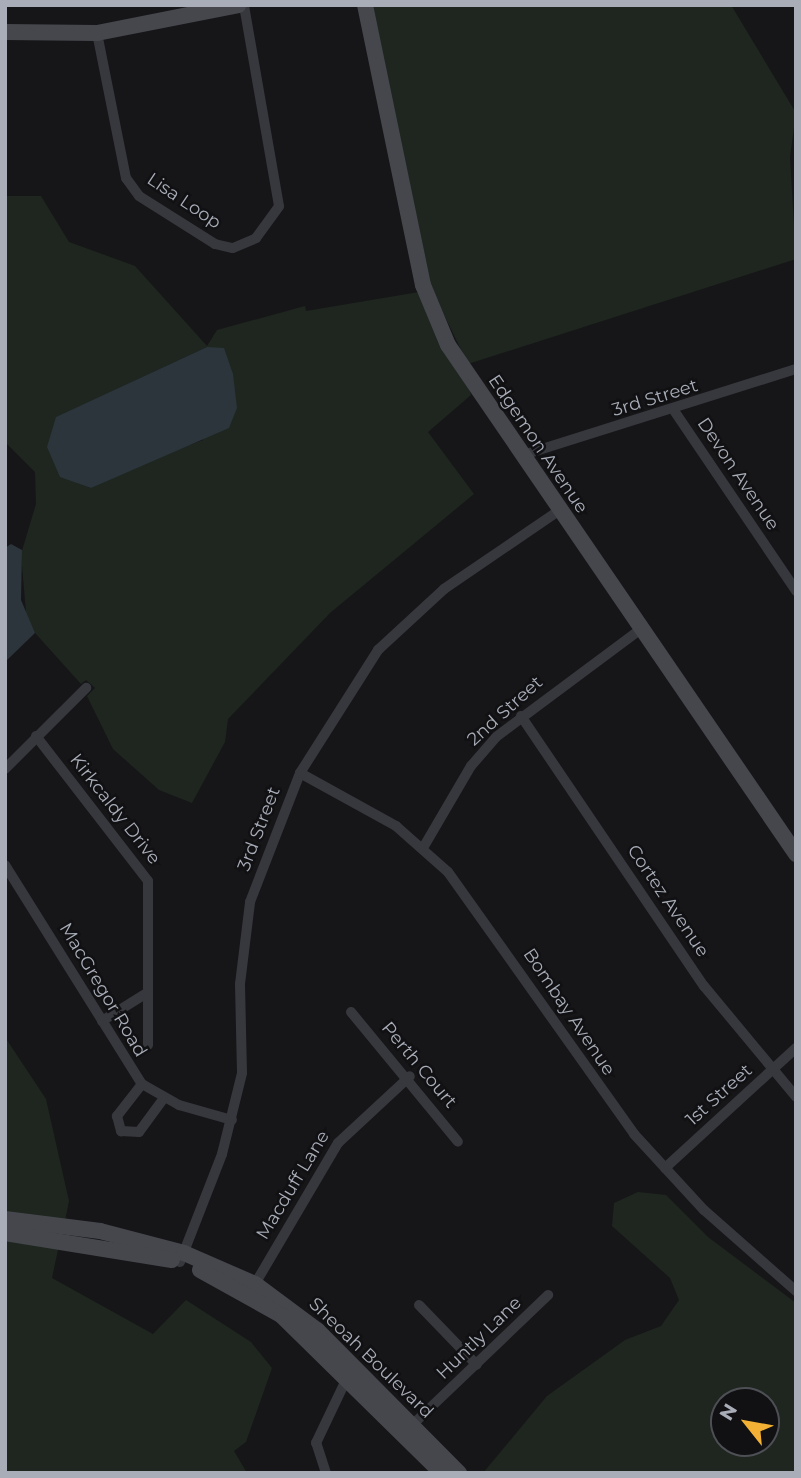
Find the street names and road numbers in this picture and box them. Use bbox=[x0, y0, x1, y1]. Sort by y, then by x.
street label: Lisa Loop bbox=[143, 168, 225, 234]
street label: Edgemon Avenue bbox=[484, 371, 592, 517]
street label: 3rd Street bbox=[610, 375, 700, 421]
street label: Devon Avenue bbox=[692, 414, 784, 534]
street label: 2nd Street bbox=[463, 672, 547, 750]
street label: Kirkcaldy Drive bbox=[65, 749, 165, 869]
street label: 3rd Street bbox=[233, 784, 285, 874]
street label: Cortez Avenue bbox=[622, 841, 714, 961]
street label: MacGregor Road bbox=[55, 919, 151, 1061]
street label: Bombay Avenue bbox=[518, 944, 620, 1080]
street label: Perth Court bbox=[377, 1018, 461, 1112]
street label: 1st Street bbox=[681, 1060, 757, 1130]
street label: Macduff Lane bbox=[252, 1127, 334, 1243]
street label: Huntly Lane bbox=[432, 1292, 526, 1384]
street label: Sheoah Boulevard bbox=[304, 1293, 438, 1423]

